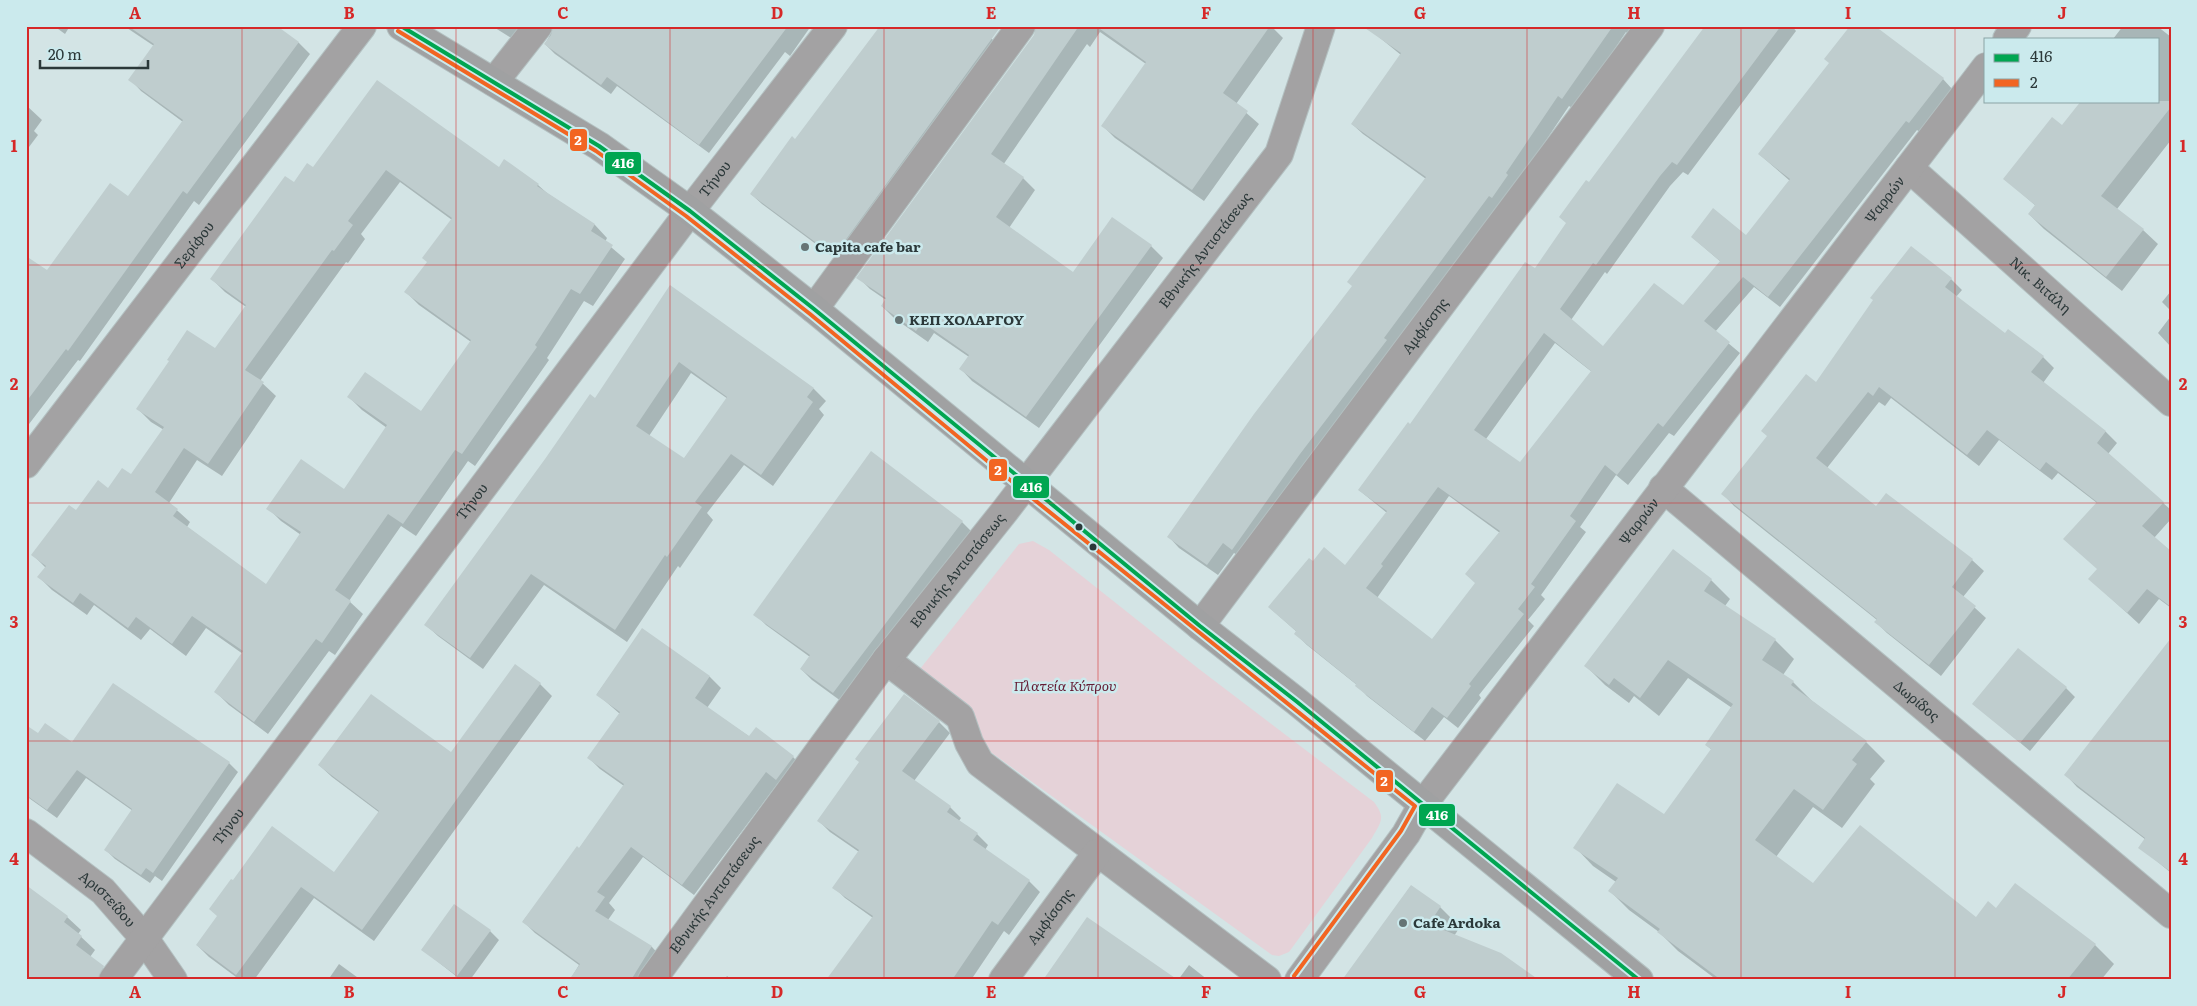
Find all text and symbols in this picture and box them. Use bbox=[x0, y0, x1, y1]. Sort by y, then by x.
text: A bbox=[129, 0, 141, 24]
text: B bbox=[343, 0, 355, 24]
text: C bbox=[557, 0, 569, 24]
text: D bbox=[771, 0, 783, 24]
text: E bbox=[986, 0, 997, 24]
text: F bbox=[1201, 0, 1211, 24]
text: G bbox=[1414, 0, 1426, 24]
text: H bbox=[1627, 0, 1641, 24]
text: I bbox=[1845, 0, 1851, 24]
text: J bbox=[2057, 0, 2067, 24]
scale bar bbox=[40, 38, 148, 70]
legend bbox=[1984, 38, 2160, 102]
text: 20 m bbox=[48, 42, 82, 65]
text: 416 bbox=[2030, 44, 2052, 67]
text: 2 bbox=[2030, 70, 2038, 93]
line badge: 2 bbox=[569, 128, 588, 152]
text: 2 bbox=[574, 129, 582, 149]
text: 1 bbox=[11, 133, 18, 157]
text: 1 bbox=[2180, 133, 2187, 157]
line badge: 416 bbox=[604, 151, 642, 175]
text: 416 bbox=[612, 152, 634, 172]
street label: Τήνου bbox=[693, 156, 735, 201]
street label: Ψαρρών bbox=[1859, 171, 1909, 227]
street label: Εθνικής Αντιστάσεως bbox=[1153, 187, 1256, 312]
street label: Σερίφου bbox=[169, 217, 218, 272]
place label: Capita cafe bar bbox=[815, 236, 921, 256]
marker: Capita cafe bar bbox=[799, 241, 811, 253]
street label: Νικ. Βιτάλη bbox=[2006, 252, 2076, 317]
street label: Αμφίσσης bbox=[1396, 293, 1452, 358]
place label: ΚΕΠ ΧΟΛΑΡΓΟΥ bbox=[909, 309, 1024, 329]
marker: ΚΕΠ ΧΟΛΑΡΓΟΥ bbox=[893, 314, 905, 326]
text: 2 bbox=[10, 371, 19, 395]
text: 2 bbox=[2179, 371, 2188, 395]
line badge: 2 bbox=[988, 458, 1008, 482]
text: 2 bbox=[994, 459, 1002, 479]
line badge: 416 bbox=[1012, 475, 1050, 499]
text: 416 bbox=[1020, 476, 1042, 496]
street label: Τήνου bbox=[451, 478, 492, 524]
street label: Ψαρρών bbox=[1613, 493, 1663, 549]
street label: Εθνικής Αντιστάσεως bbox=[905, 508, 1009, 631]
unlabelled marker bbox=[1074, 522, 1084, 532]
unlabelled marker bbox=[1088, 542, 1098, 552]
text: 3 bbox=[10, 609, 19, 633]
text: 3 bbox=[2179, 609, 2188, 633]
park label: Πλατεία Κύπρου bbox=[1013, 675, 1117, 695]
street label: Δωρίδος bbox=[1890, 675, 1945, 725]
line badge: 2 bbox=[1375, 769, 1394, 793]
text: 2 bbox=[1380, 770, 1388, 790]
street label: Τήνου bbox=[207, 803, 248, 849]
line badge: 416 bbox=[1418, 803, 1456, 827]
text: 416 bbox=[1426, 804, 1448, 824]
street label: Εθνικής Αντιστάσεως bbox=[664, 831, 764, 957]
text: 4 bbox=[9, 846, 19, 870]
text: 4 bbox=[2178, 846, 2188, 870]
street label: Αριστείδου bbox=[75, 866, 141, 931]
street label: Αμφίσσης bbox=[1022, 884, 1077, 948]
place label: Cafe Ardoka bbox=[1413, 912, 1501, 932]
marker: Cafe Ardoka bbox=[1397, 917, 1409, 929]
text: A bbox=[129, 979, 141, 1003]
text: B bbox=[343, 979, 355, 1003]
text: C bbox=[557, 979, 569, 1003]
text: D bbox=[771, 979, 783, 1003]
text: E bbox=[986, 979, 997, 1003]
text: F bbox=[1201, 979, 1211, 1003]
text: G bbox=[1414, 979, 1426, 1003]
text: H bbox=[1627, 979, 1641, 1003]
text: I bbox=[1845, 979, 1851, 1003]
text: J bbox=[2057, 979, 2067, 1003]

